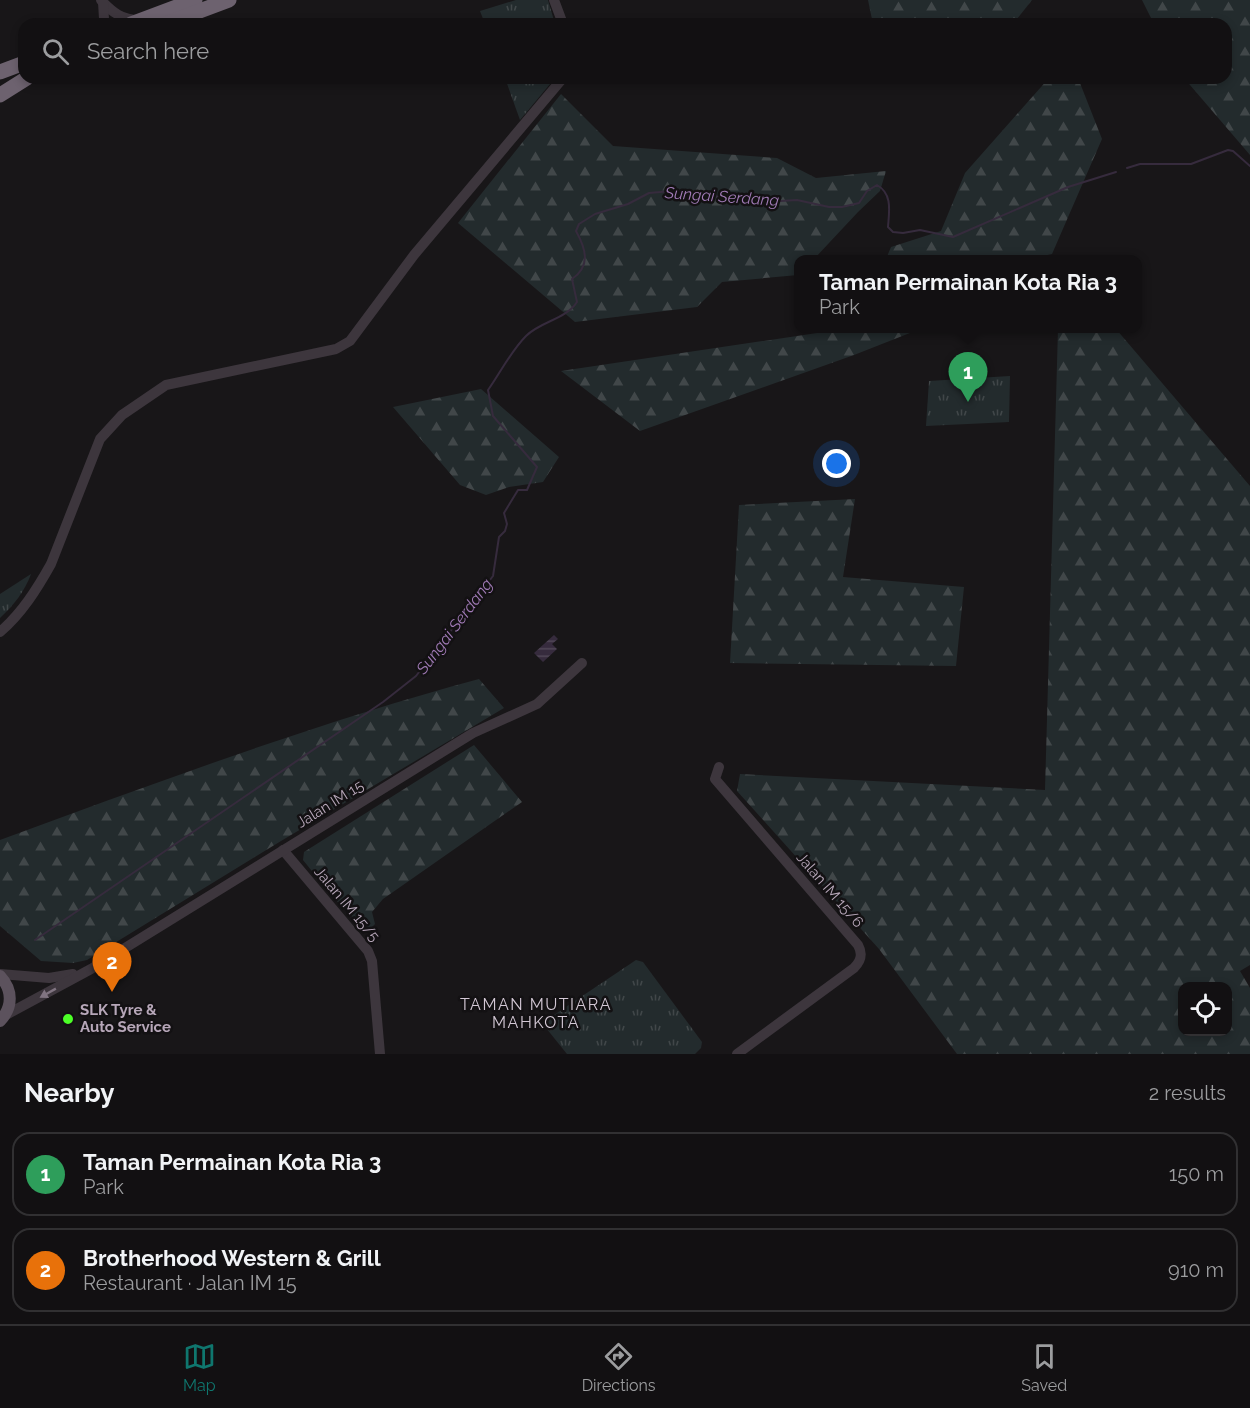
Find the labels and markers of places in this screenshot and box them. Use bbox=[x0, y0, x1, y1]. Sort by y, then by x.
pin: 1 bbox=[948, 352, 988, 402]
pin: 2 bbox=[92, 942, 132, 992]
place label: SLK Tyre & Auto Service bbox=[80, 1001, 171, 1036]
marker: SLK Tyre & Auto Service bbox=[61, 1012, 75, 1026]

